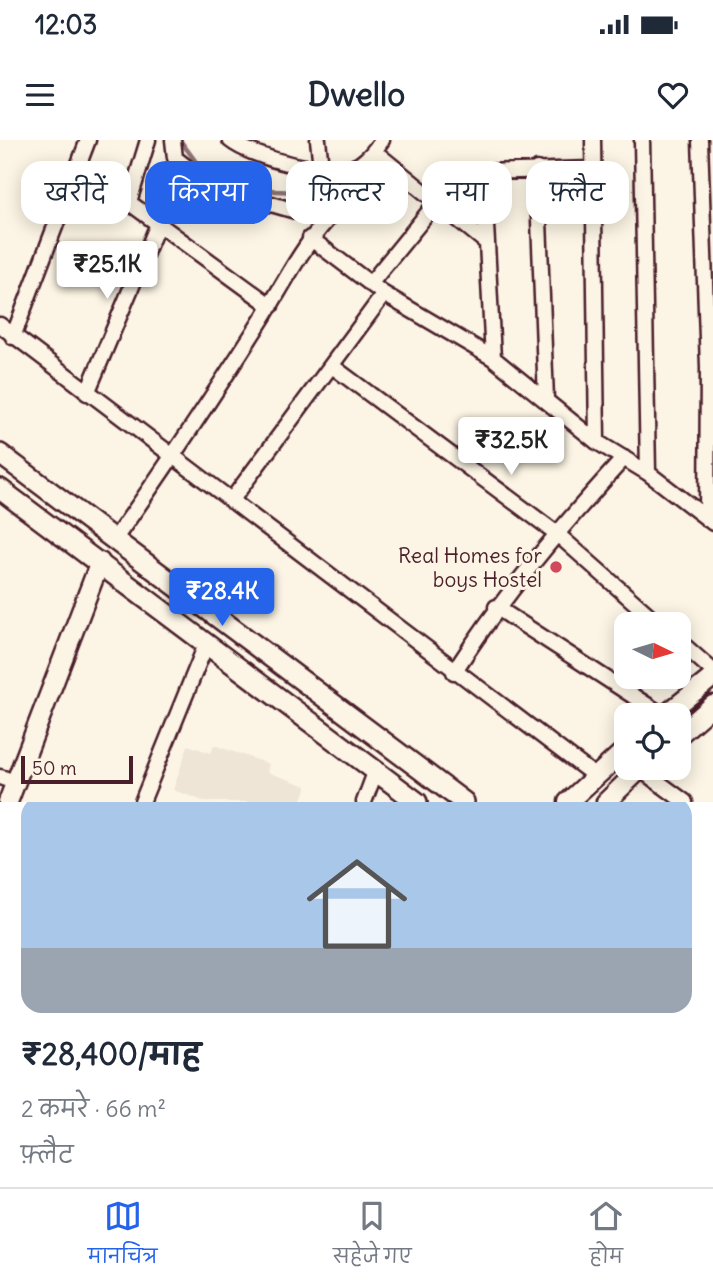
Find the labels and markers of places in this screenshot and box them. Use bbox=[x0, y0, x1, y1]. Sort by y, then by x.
pin: ₹25.1K bbox=[50, 242, 164, 301]
pin: ₹32.5K bbox=[454, 418, 568, 477]
place label: Real Homes for boys Hostel bbox=[398, 542, 542, 593]
marker: Real Homes for boys Hostel bbox=[548, 559, 564, 575]
pin: ₹28.4K bbox=[165, 568, 279, 628]

